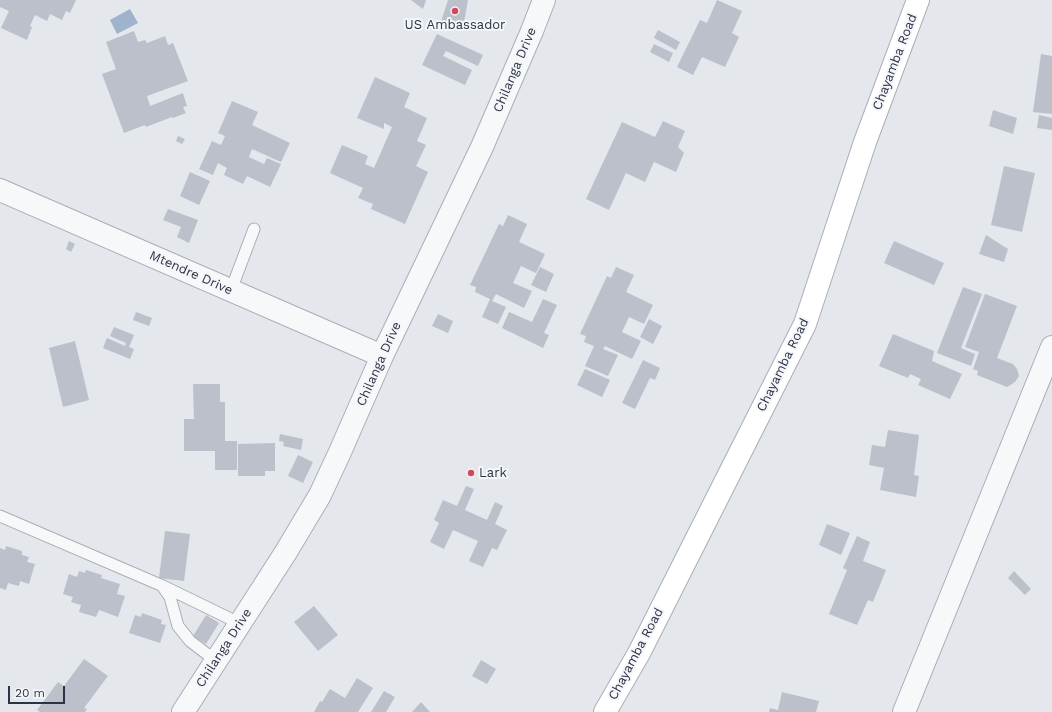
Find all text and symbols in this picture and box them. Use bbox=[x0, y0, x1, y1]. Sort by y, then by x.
marker: US Ambassador bbox=[450, 6, 460, 16]
street label: Chayamba Road bbox=[869, 12, 921, 112]
place label: US Ambassador bbox=[405, 17, 505, 33]
street label: Chilanga Drive bbox=[490, 25, 540, 115]
street label: Mtendre Drive bbox=[147, 248, 235, 298]
street label: Chayamba Road bbox=[754, 316, 812, 414]
street label: Chilanga Drive bbox=[353, 319, 405, 409]
place label: Lark bbox=[479, 465, 507, 481]
marker: Lark bbox=[466, 468, 476, 478]
street label: Chayamba Road bbox=[605, 605, 667, 703]
street label: Chilanga Drive bbox=[193, 606, 255, 690]
scale bar bbox=[10, 678, 67, 704]
text: 20 m bbox=[15, 686, 45, 700]

